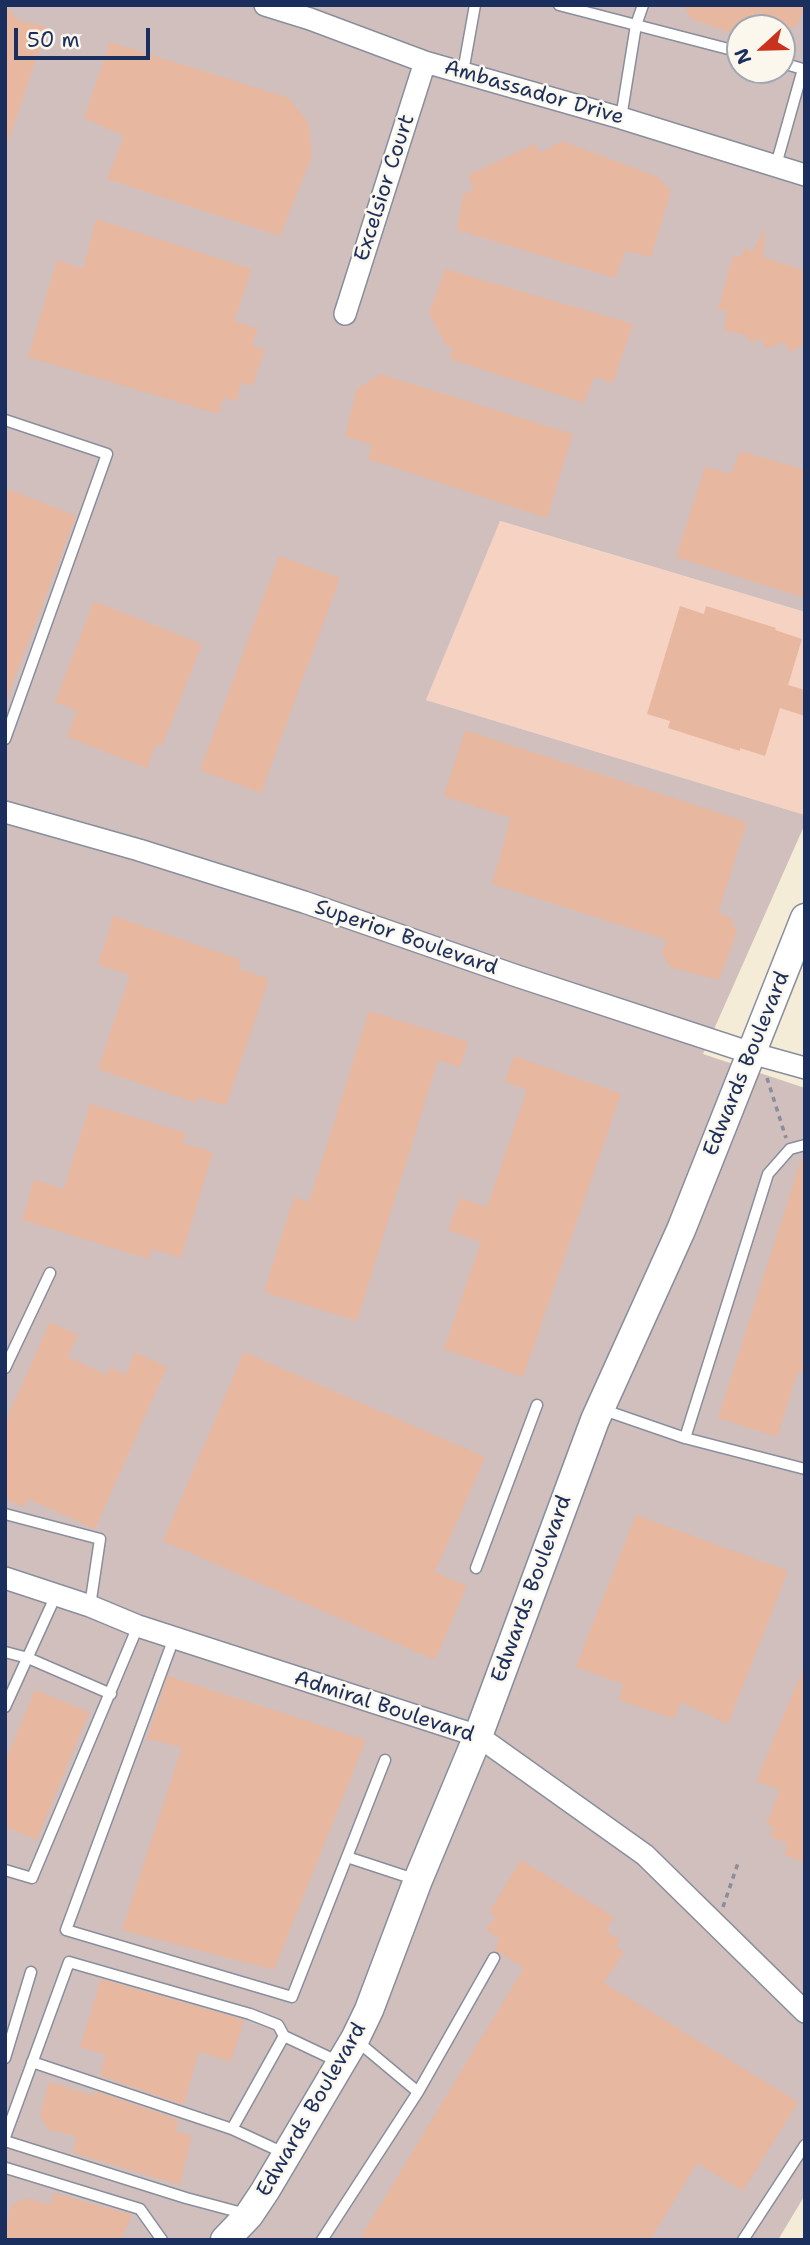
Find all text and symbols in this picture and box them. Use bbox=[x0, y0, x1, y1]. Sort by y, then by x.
scale bar bbox=[18, 14, 154, 58]
north arrow bbox=[726, 14, 796, 84]
text: 50 m bbox=[27, 26, 80, 54]
text: N bbox=[729, 45, 757, 68]
street label: Ambassador Drive bbox=[441, 55, 627, 131]
street label: Excelsior Court bbox=[349, 112, 421, 264]
street label: Superior Boulevard bbox=[311, 895, 501, 981]
street label: Edwards Boulevard bbox=[698, 968, 796, 1160]
street label: Edwards Boulevard bbox=[486, 1492, 578, 1686]
street label: Admiral Boulevard bbox=[291, 1666, 477, 1748]
street label: Edwards Boulevard bbox=[252, 2018, 372, 2202]

